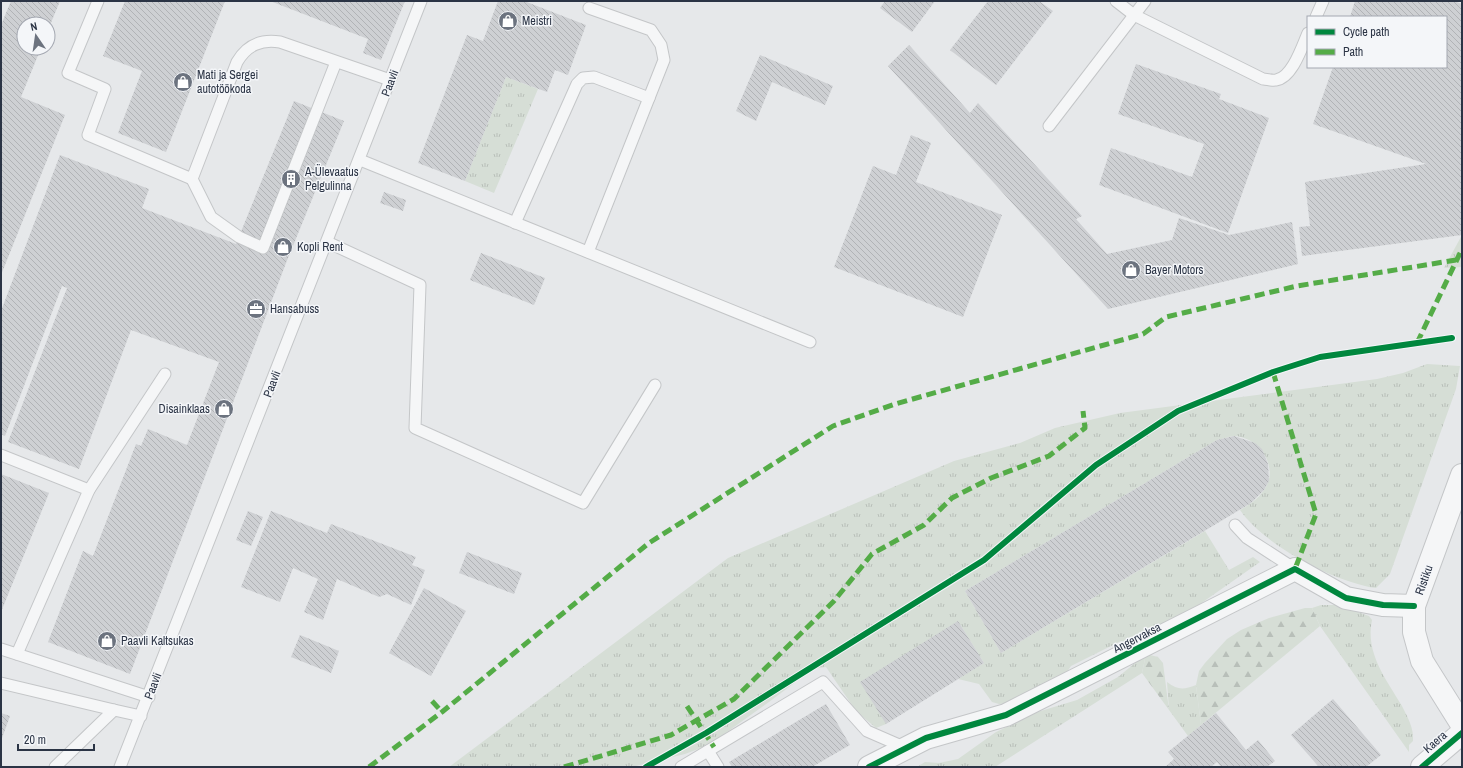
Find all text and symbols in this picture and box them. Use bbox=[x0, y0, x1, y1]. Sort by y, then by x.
shop icon: Meistri bbox=[497, 10, 519, 32]
place label: Meistri bbox=[522, 13, 552, 29]
north arrow bbox=[16, 16, 56, 56]
legend bbox=[1307, 16, 1447, 68]
text: N bbox=[29, 19, 38, 34]
text: Cycle path bbox=[1343, 24, 1390, 40]
text: Path bbox=[1343, 44, 1363, 60]
place label: Mati ja Sergei autotöökoda bbox=[197, 67, 258, 97]
street label: Paavli bbox=[378, 67, 402, 99]
shop icon: Mati ja Sergei autotöökoda bbox=[172, 71, 194, 93]
place label: A-Ülevaatus Pelgulinna bbox=[304, 163, 359, 194]
building icon: A-Ülevaatus Pelgulinna bbox=[280, 168, 302, 190]
shop icon: Kopli Rent bbox=[272, 236, 294, 258]
place label: Kopli Rent bbox=[297, 239, 343, 255]
shop icon: Bayer Motors bbox=[1120, 259, 1142, 281]
place label: Bayer Motors bbox=[1145, 262, 1204, 278]
office icon: Hansabuss bbox=[245, 298, 267, 320]
place label: Hansabuss bbox=[270, 301, 319, 317]
street label: Paavli bbox=[260, 368, 284, 400]
shop icon: Disainklaas bbox=[213, 398, 235, 420]
place label: Disainklaas bbox=[159, 401, 210, 417]
street label: Ristiku bbox=[1411, 563, 1437, 597]
street label: Angervaksa bbox=[1109, 619, 1164, 657]
shop icon: Paavli Kaltsukas bbox=[96, 630, 118, 652]
place label: Paavli Kaltsukas bbox=[121, 633, 194, 649]
street label: Paavli bbox=[141, 670, 165, 702]
scale bar bbox=[18, 726, 94, 752]
street label: Kaera bbox=[1420, 727, 1451, 757]
text: 20 m bbox=[24, 732, 46, 748]

